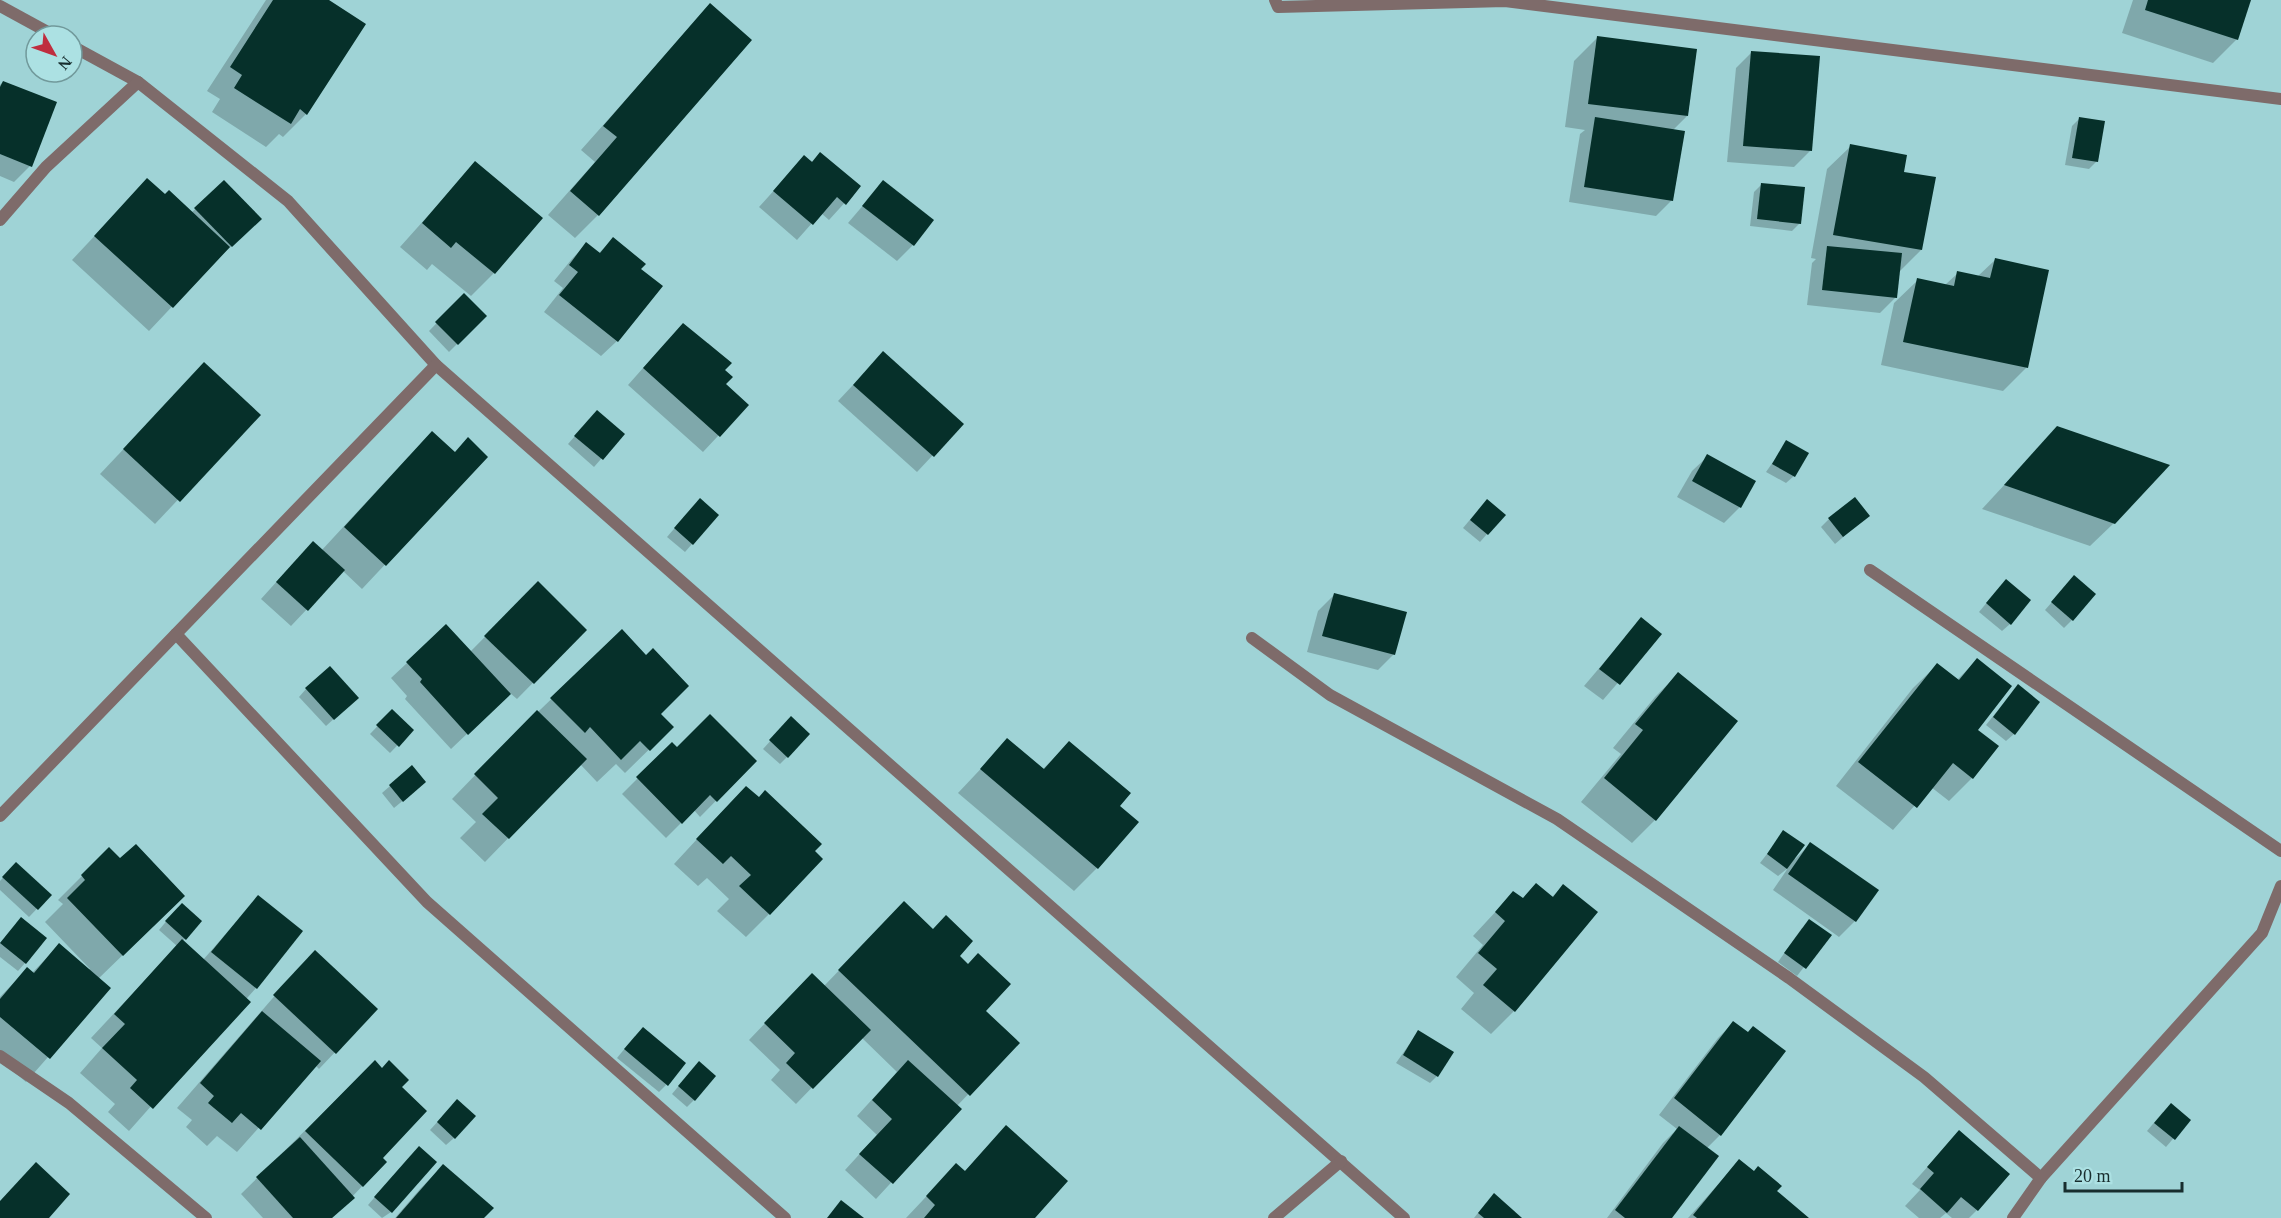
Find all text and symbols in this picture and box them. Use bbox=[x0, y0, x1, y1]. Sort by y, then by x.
north arrow bbox=[24, 24, 84, 84]
text: N bbox=[55, 53, 75, 74]
scale bar bbox=[2065, 1155, 2182, 1193]
text: 20 m bbox=[2074, 1166, 2111, 1186]

